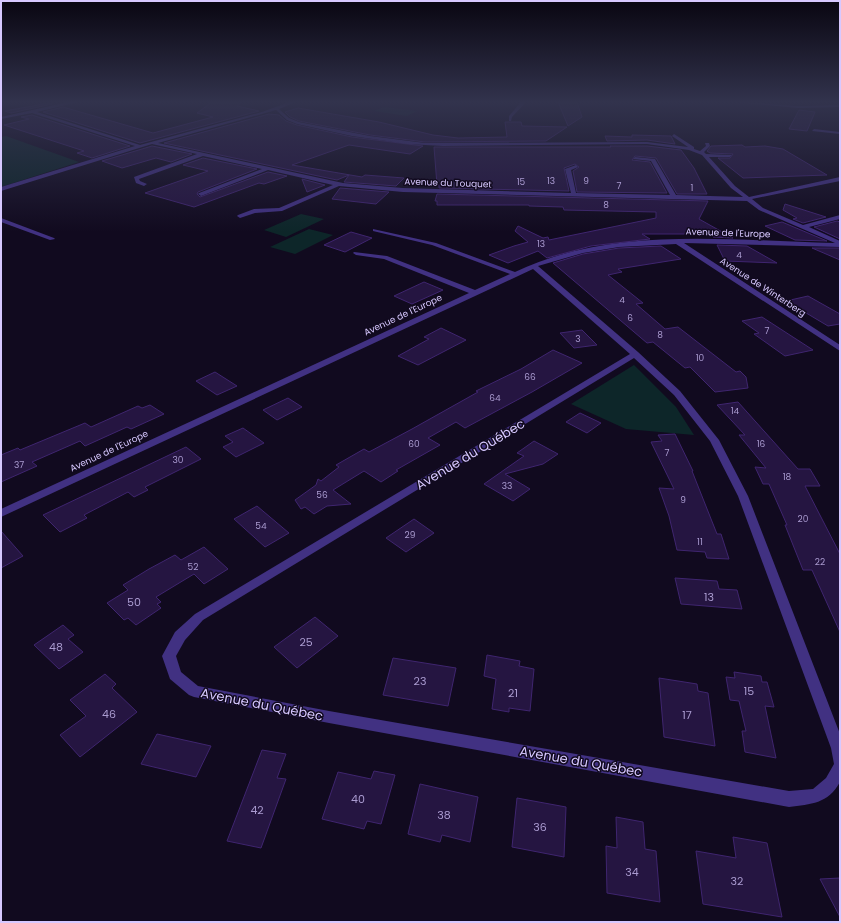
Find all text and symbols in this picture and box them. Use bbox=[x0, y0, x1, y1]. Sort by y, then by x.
street label: Avenue du Touquet bbox=[404, 175, 492, 191]
house number: 13 bbox=[547, 175, 555, 187]
house number: 9 bbox=[583, 175, 589, 187]
house number: 15 bbox=[517, 176, 526, 188]
house number: 7 bbox=[617, 180, 622, 192]
house number: 1 bbox=[691, 182, 694, 194]
house number: 8 bbox=[603, 199, 609, 211]
street label: Avenue de l'Europe bbox=[685, 226, 771, 240]
house number: 13 bbox=[537, 238, 545, 250]
house number: 4 bbox=[736, 249, 742, 261]
street label: Avenue de Winterberg bbox=[718, 255, 808, 319]
street label: Avenue de l'Europe bbox=[362, 291, 444, 338]
house number: 4 bbox=[619, 294, 625, 306]
house number: 6 bbox=[627, 312, 633, 324]
house number: 7 bbox=[765, 325, 770, 337]
house number: 8 bbox=[657, 329, 663, 341]
house number: 3 bbox=[575, 333, 581, 345]
house number: 10 bbox=[696, 352, 705, 364]
house number: 66 bbox=[524, 371, 536, 383]
house number: 64 bbox=[489, 392, 501, 404]
house number: 14 bbox=[731, 405, 740, 417]
street label: Avenue du Québec bbox=[412, 414, 528, 495]
street label: Avenue de l'Europe bbox=[68, 427, 150, 474]
house number: 60 bbox=[408, 438, 420, 450]
house number: 16 bbox=[757, 438, 766, 450]
house number: 7 bbox=[665, 447, 670, 459]
house number: 30 bbox=[173, 454, 184, 466]
house number: 37 bbox=[14, 459, 24, 471]
house number: 18 bbox=[783, 471, 792, 483]
house number: 33 bbox=[502, 480, 512, 492]
house number: 56 bbox=[316, 489, 328, 501]
house number: 9 bbox=[680, 494, 686, 506]
house number: 20 bbox=[798, 513, 809, 525]
house number: 54 bbox=[255, 520, 267, 532]
house number: 29 bbox=[405, 529, 416, 541]
house number: 11 bbox=[697, 536, 703, 548]
house number: 22 bbox=[815, 556, 825, 568]
house number: 52 bbox=[188, 561, 198, 573]
house number: 13 bbox=[704, 589, 714, 605]
house number: 50 bbox=[127, 594, 141, 610]
house number: 25 bbox=[299, 634, 313, 650]
house number: 48 bbox=[49, 639, 63, 655]
house number: 23 bbox=[414, 673, 426, 689]
street label: Avenue du Québec bbox=[199, 683, 325, 726]
house number: 15 bbox=[744, 683, 754, 699]
house number: 21 bbox=[508, 685, 518, 701]
house number: 46 bbox=[102, 706, 116, 722]
house number: 17 bbox=[682, 707, 692, 723]
street label: Avenue du Québec bbox=[518, 741, 644, 782]
house number: 40 bbox=[351, 791, 365, 807]
house number: 42 bbox=[250, 802, 264, 818]
house number: 38 bbox=[437, 807, 451, 823]
house number: 36 bbox=[533, 819, 547, 835]
house number: 34 bbox=[625, 864, 639, 880]
house number: 32 bbox=[731, 873, 743, 889]

